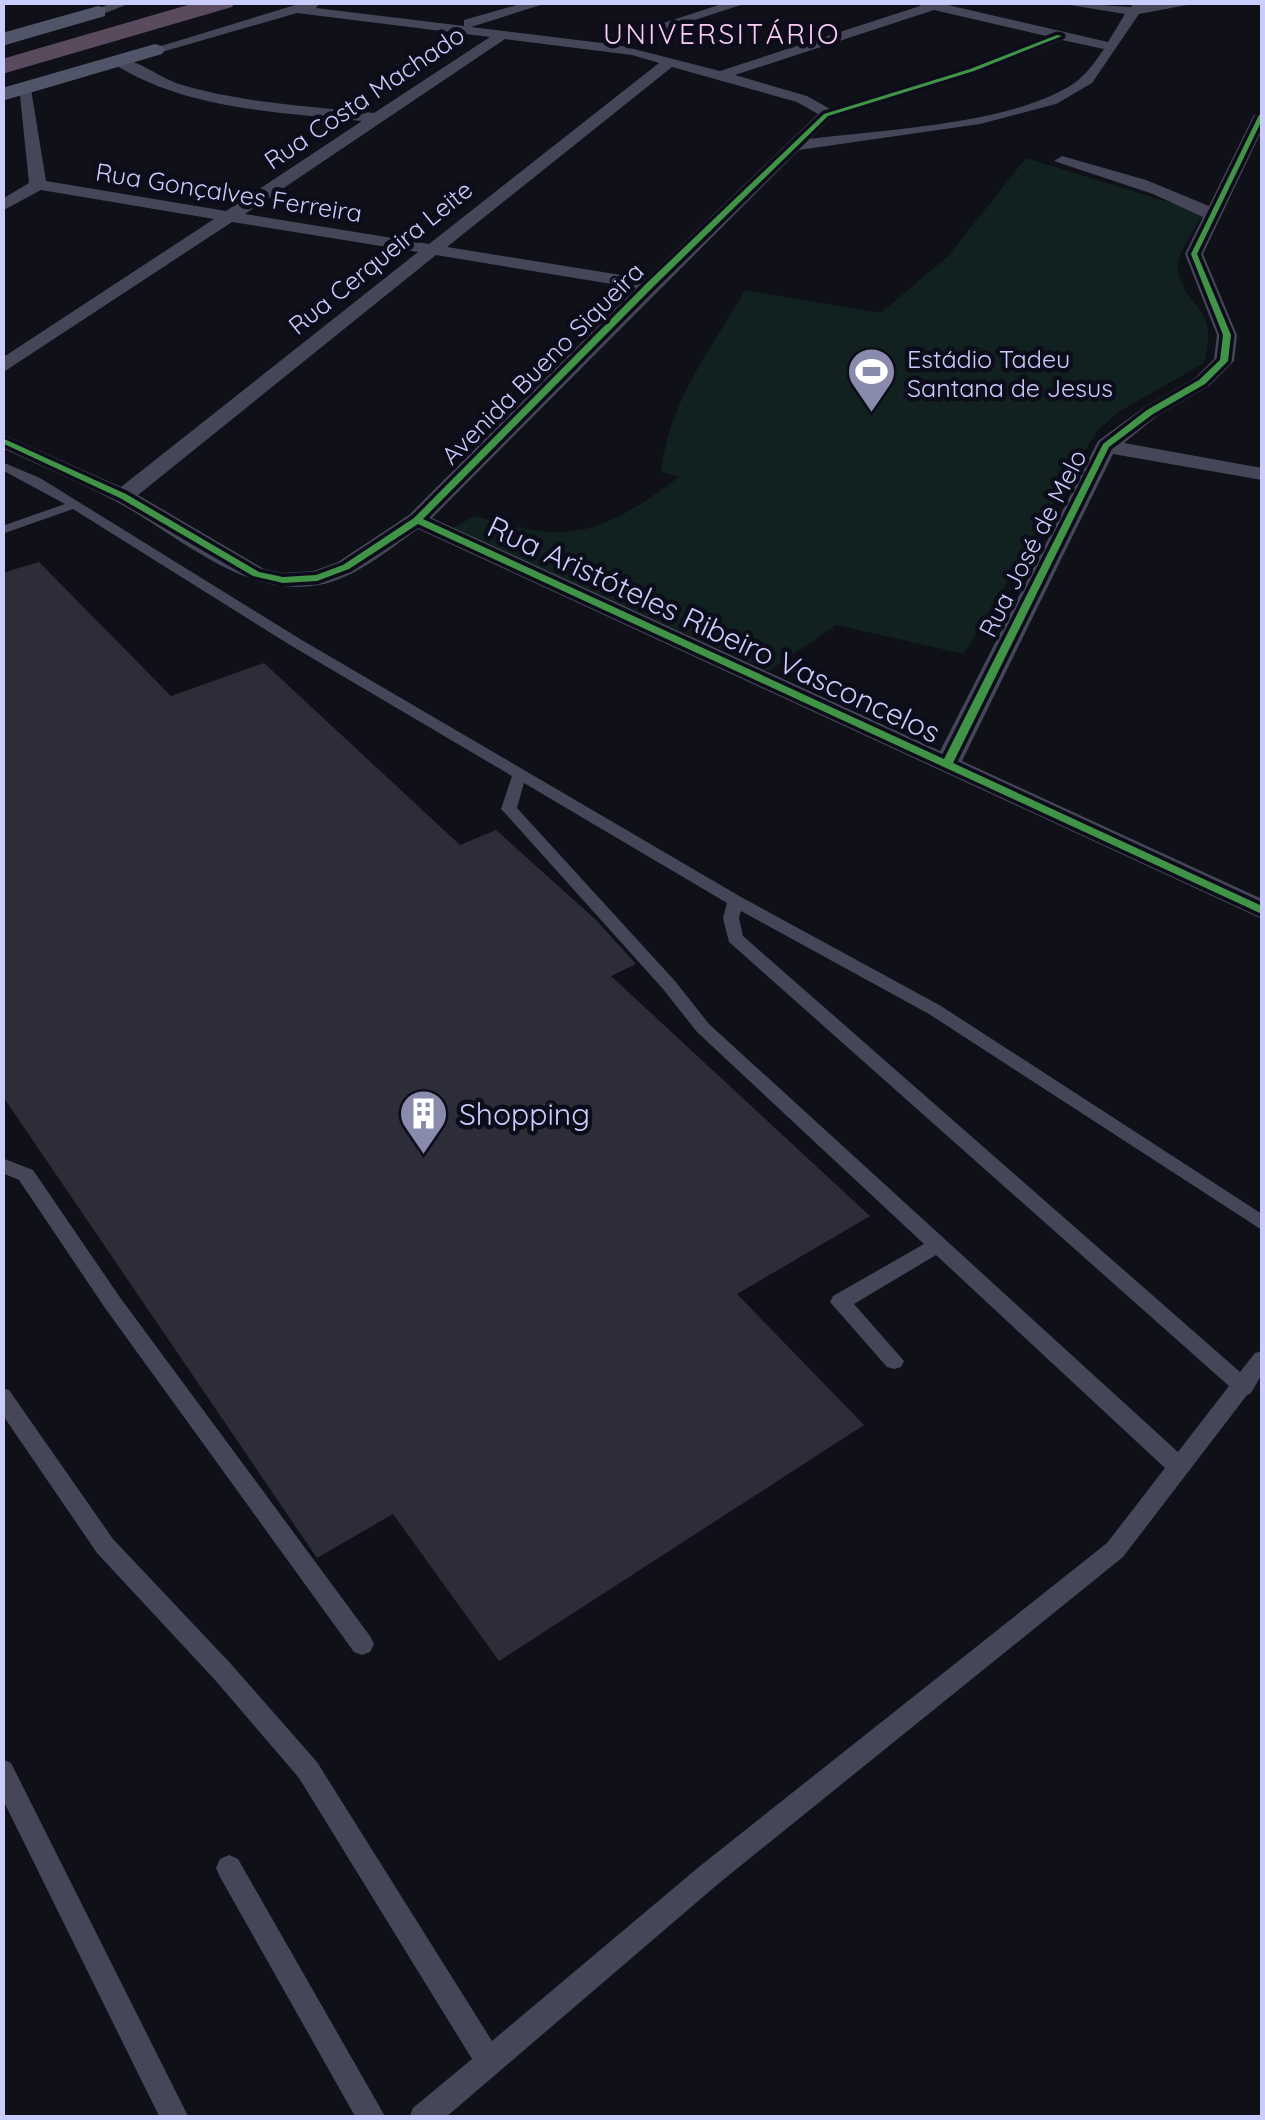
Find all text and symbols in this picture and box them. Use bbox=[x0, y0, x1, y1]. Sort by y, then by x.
district label: UNIVERSITÁRIO bbox=[603, 16, 841, 51]
street label: Rua Costa Machado bbox=[258, 19, 470, 175]
street label: Rua Gonçalves Ferreira bbox=[94, 156, 364, 228]
street label: Rua Cerqueira Leite bbox=[282, 173, 478, 341]
street label: Avenida Bueno Siqueira bbox=[434, 255, 650, 471]
place label: Estádio Tadeu Santana de Jesus bbox=[907, 343, 1113, 403]
sports icon: Estádio Tadeu Santana de Jesus bbox=[846, 346, 898, 414]
street label: Rua José de Melo bbox=[971, 444, 1093, 642]
street label: Rua Aristóteles Ribeiro Vasconcelos bbox=[482, 507, 946, 751]
building icon: Shopping bbox=[398, 1088, 450, 1156]
place label: Shopping bbox=[459, 1095, 590, 1133]

